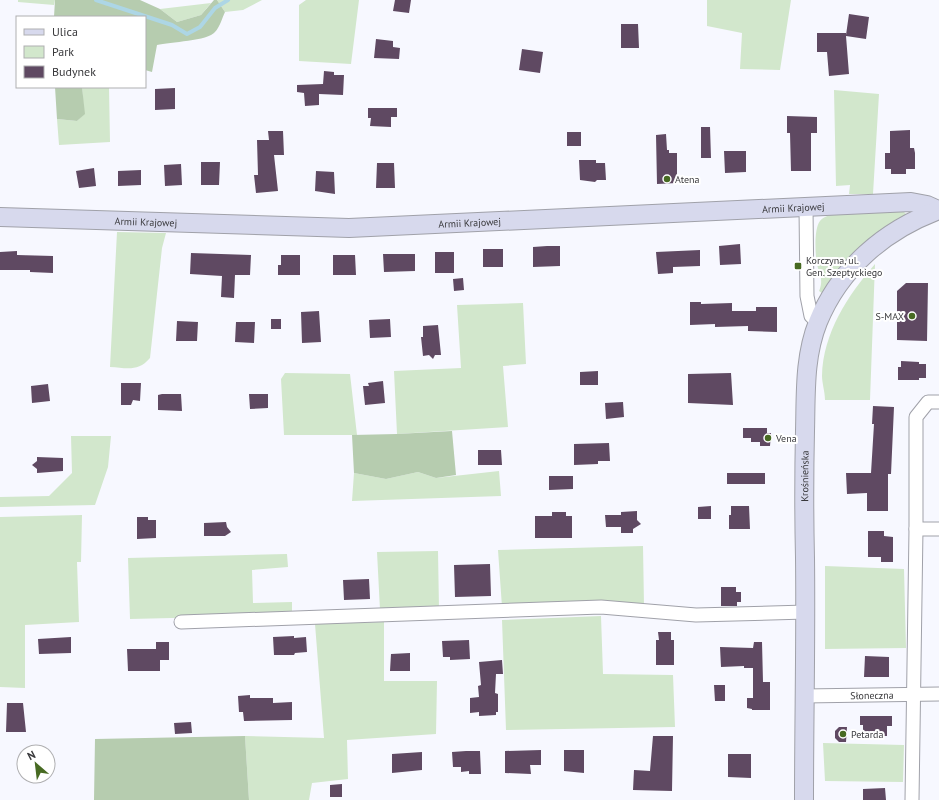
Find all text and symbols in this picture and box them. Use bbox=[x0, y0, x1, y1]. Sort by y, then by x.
legend bbox=[16, 16, 146, 88]
text: Ulica bbox=[52, 24, 78, 39]
text: Park bbox=[52, 44, 74, 59]
text: Budynek bbox=[52, 64, 96, 79]
place label: Atena bbox=[675, 173, 700, 186]
marker: Atena bbox=[662, 174, 672, 184]
street label: Armii Krajowej bbox=[762, 200, 825, 215]
street label: Armii Krajowej bbox=[114, 214, 177, 229]
street label: Armii Krajowej bbox=[438, 214, 501, 230]
place label: Korczyna, ul. Gen. Szeptyckiego bbox=[806, 254, 882, 279]
marker: Korczyna, ul. Gen. Szeptyckiego bbox=[793, 261, 803, 271]
place label: S-MAX bbox=[875, 310, 904, 323]
marker: S-MAX bbox=[907, 311, 917, 321]
place label: Vena bbox=[775, 432, 797, 445]
marker: Vena bbox=[763, 433, 773, 443]
street label: Krośnieńska bbox=[798, 450, 811, 502]
street label: Słoneczna bbox=[850, 688, 894, 702]
place label: Petarda bbox=[851, 728, 883, 741]
marker: Petarda bbox=[838, 729, 848, 739]
north arrow bbox=[16, 744, 56, 784]
text: N bbox=[25, 747, 38, 763]

